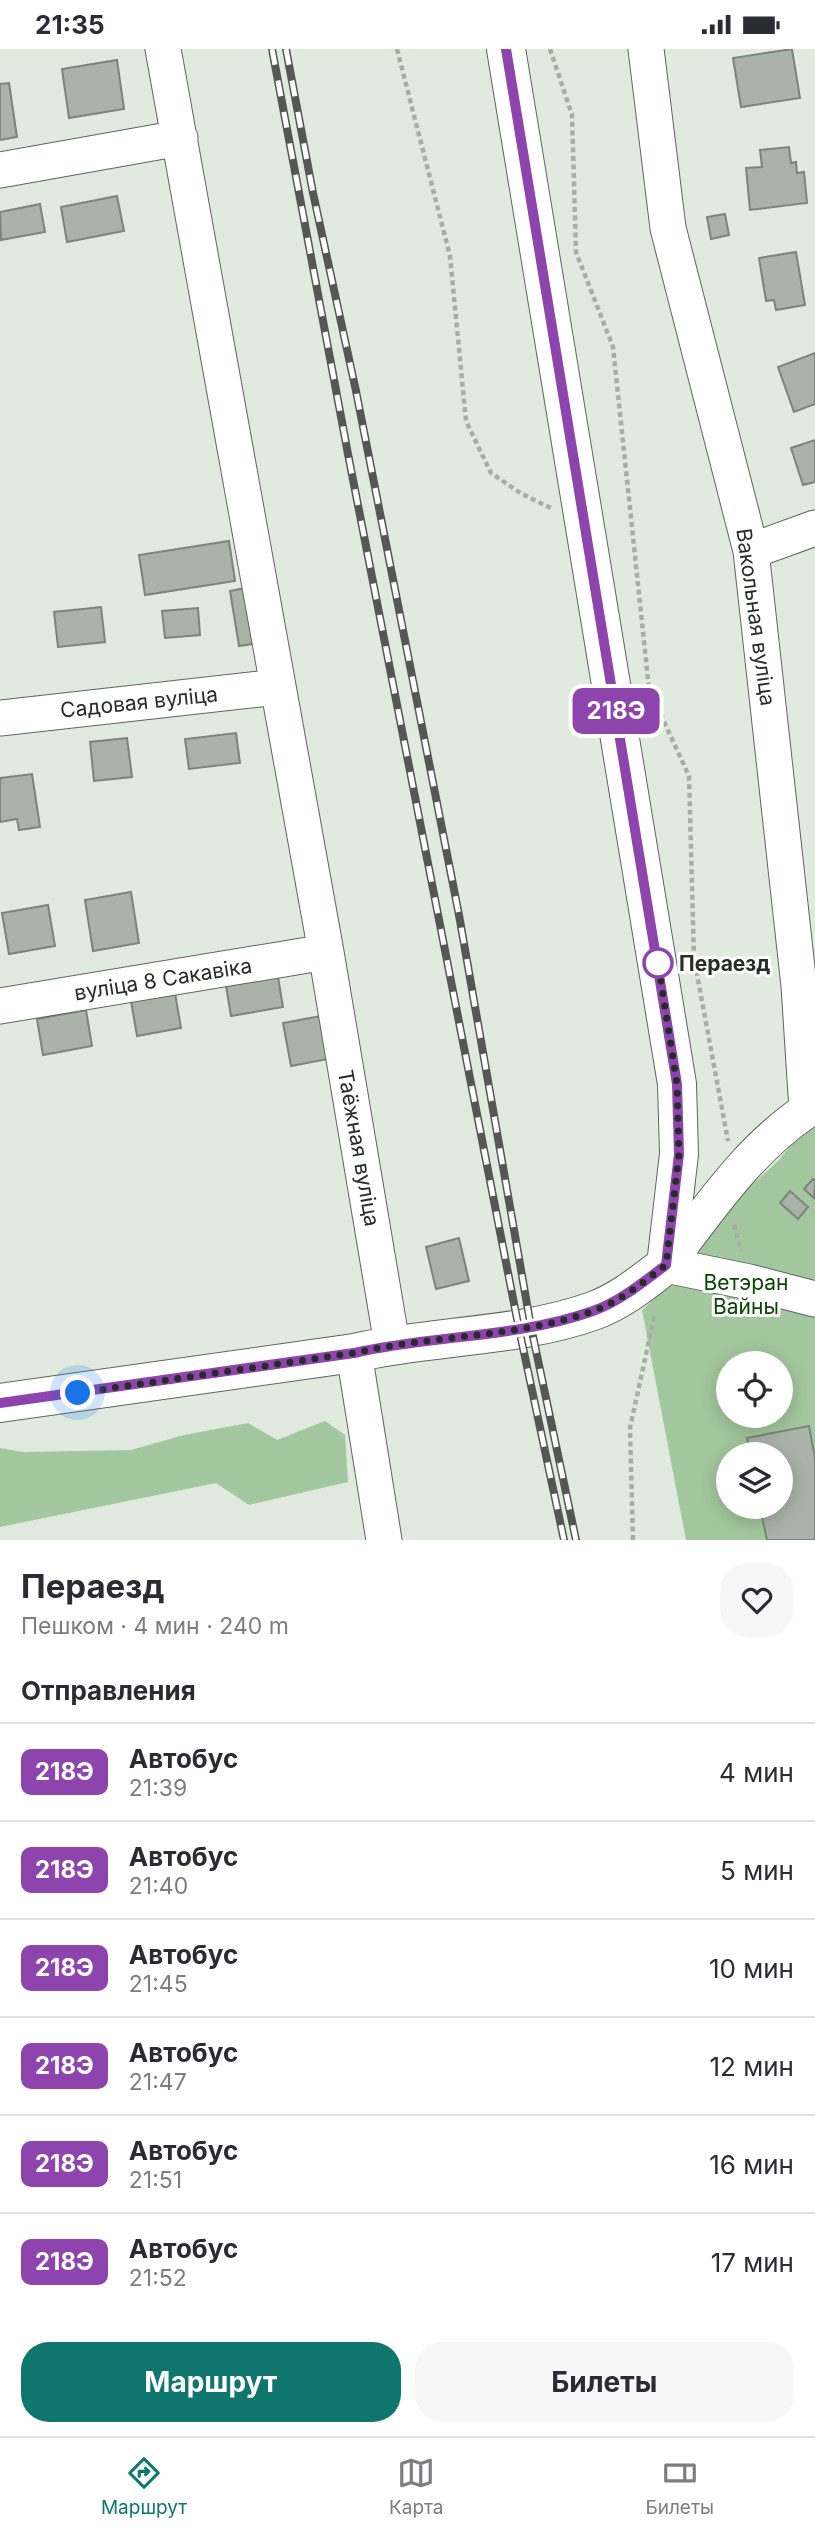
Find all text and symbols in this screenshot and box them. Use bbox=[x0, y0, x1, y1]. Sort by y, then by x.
text: 21:35 bbox=[35, 9, 105, 40]
street label: Вакольная вуліца bbox=[731, 527, 781, 707]
street label: Садовая вуліца bbox=[59, 681, 219, 723]
line badge: 218Э bbox=[567, 688, 665, 734]
text: 218Э bbox=[587, 696, 645, 725]
marker: Пераезд bbox=[643, 948, 673, 978]
place label: Пераезд bbox=[679, 951, 770, 976]
street label: вуліца 8 Сакавіка bbox=[72, 953, 254, 1005]
street label: Таёжная вуліца bbox=[333, 1068, 385, 1228]
park label: Ветэран Вайны bbox=[704, 1270, 788, 1319]
map controls bbox=[716, 1351, 793, 1519]
button: locate bbox=[716, 1351, 793, 1428]
your location bbox=[60, 1375, 95, 1410]
button: layers bbox=[716, 1442, 793, 1519]
button: heart bbox=[720, 1563, 794, 1637]
text: Пераезд bbox=[21, 1566, 164, 1606]
text: Пешком · 4 мин · 240 m bbox=[21, 1612, 289, 1640]
text: Отправления bbox=[21, 1675, 196, 1706]
text: Автобус bbox=[129, 1743, 238, 1774]
text: 218Э bbox=[35, 1757, 94, 1786]
text: 4 мин bbox=[719, 1757, 794, 1788]
text: 21:39 bbox=[129, 1774, 187, 1802]
text: Автобус bbox=[129, 1841, 238, 1872]
text: 218Э bbox=[35, 1855, 94, 1884]
text: 5 мин bbox=[720, 1855, 794, 1886]
text: 21:40 bbox=[129, 1872, 188, 1900]
text: Автобус bbox=[129, 1939, 238, 1970]
text: 218Э bbox=[35, 1953, 94, 1982]
text: 10 мин bbox=[709, 1953, 794, 1984]
text: 21:45 bbox=[129, 1970, 188, 1998]
text: Автобус bbox=[129, 2037, 238, 2068]
text: 218Э bbox=[35, 2051, 94, 2080]
text: 12 мин bbox=[709, 2051, 794, 2082]
text: 21:47 bbox=[129, 2068, 187, 2096]
text: Автобус bbox=[129, 2135, 238, 2166]
text: 218Э bbox=[35, 2149, 94, 2178]
text: 16 мин bbox=[709, 2149, 794, 2180]
text: 21:51 bbox=[129, 2166, 182, 2194]
text: Автобус bbox=[129, 2233, 238, 2264]
text: 218Э bbox=[35, 2247, 94, 2276]
text: 17 мин bbox=[711, 2247, 794, 2278]
text: 21:52 bbox=[129, 2264, 187, 2292]
button: Маршрут bbox=[21, 2342, 401, 2422]
button: Билеты bbox=[415, 2342, 794, 2422]
tab: Маршрут bbox=[101, 2454, 187, 2519]
tab: Карта bbox=[389, 2454, 444, 2519]
tab: Билеты bbox=[645, 2454, 714, 2519]

